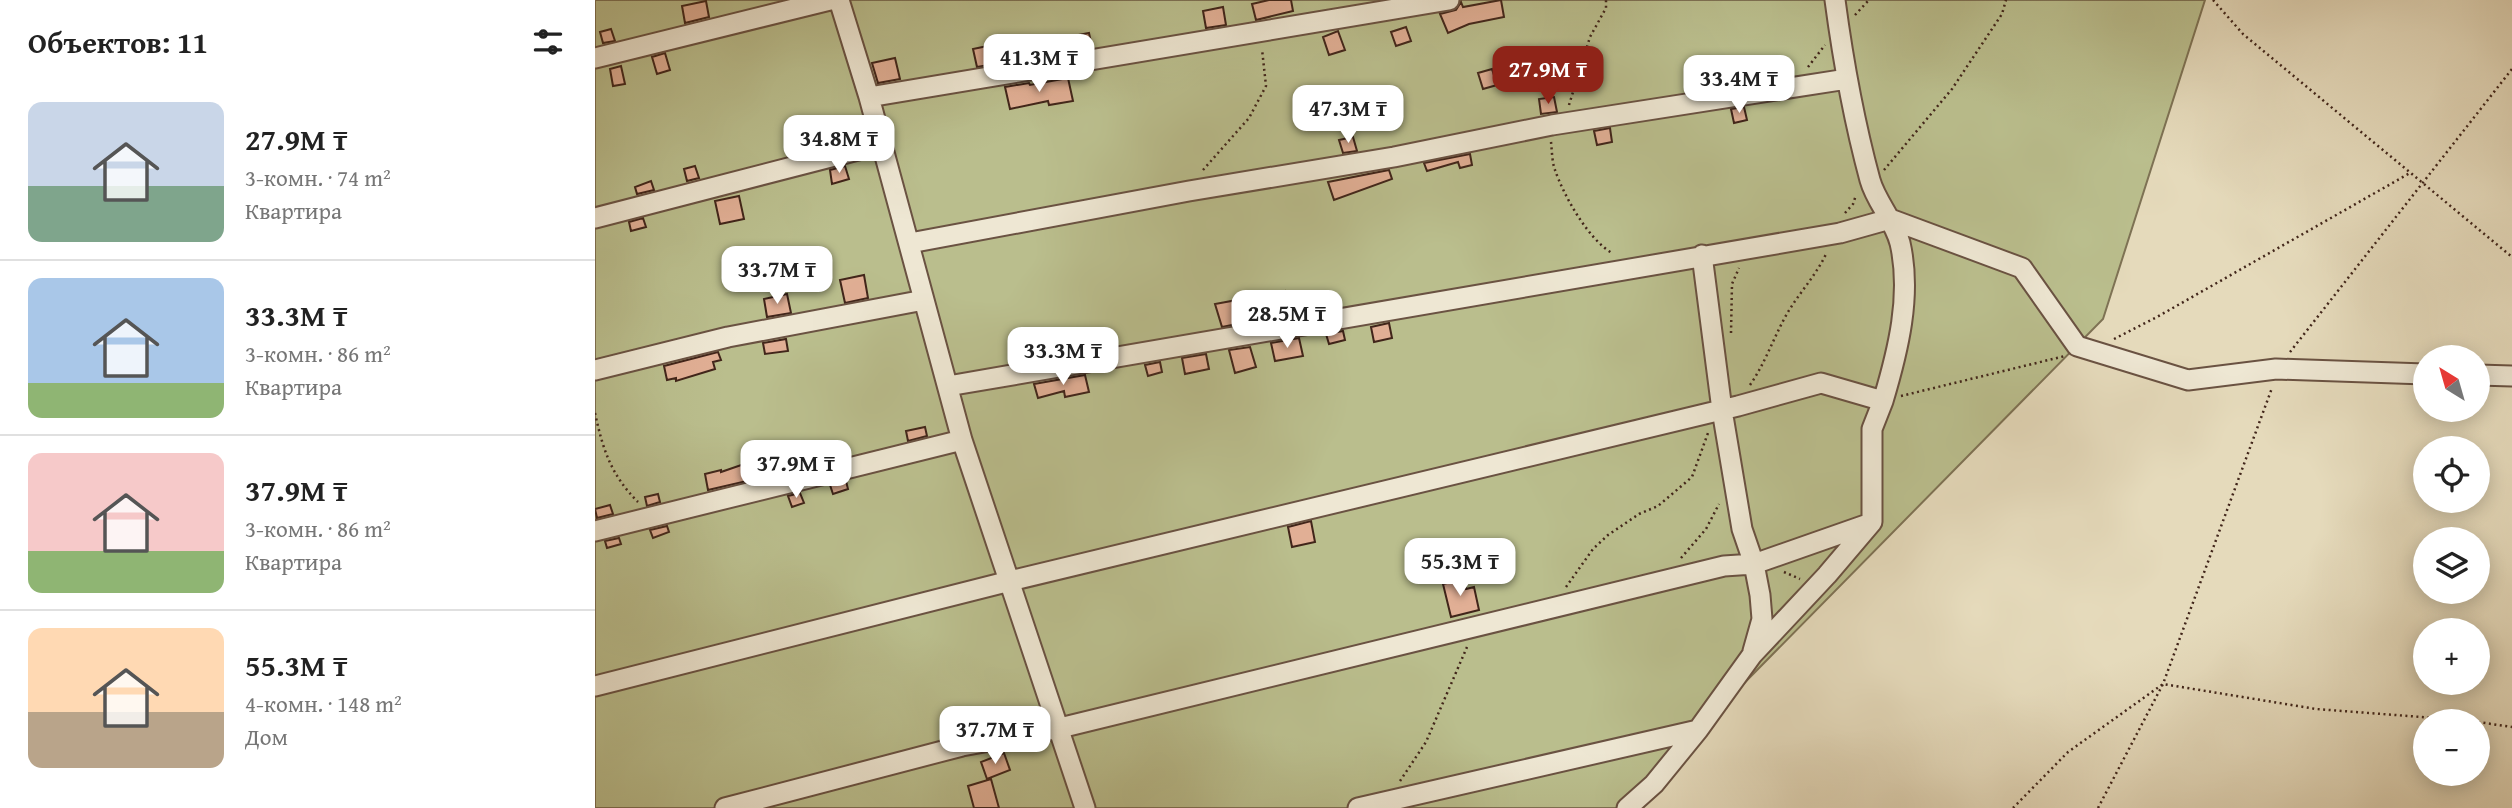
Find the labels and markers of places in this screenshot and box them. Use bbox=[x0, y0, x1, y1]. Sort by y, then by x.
pin: 41.3M ₸ bbox=[974, 34, 1104, 94]
pin: 27.9M ₸ bbox=[1483, 46, 1613, 106]
pin: 33.4M ₸ bbox=[1674, 55, 1804, 115]
pin: 47.3M ₸ bbox=[1283, 86, 1413, 145]
pin: 34.8M ₸ bbox=[774, 116, 904, 175]
pin: 33.7M ₸ bbox=[712, 246, 842, 306]
pin: 28.5M ₸ bbox=[1222, 290, 1352, 350]
pin: 33.3M ₸ bbox=[998, 328, 1128, 387]
pin: 37.9M ₸ bbox=[731, 440, 861, 500]
pin: 55.3M ₸ bbox=[1395, 538, 1525, 598]
pin: 37.7M ₸ bbox=[930, 706, 1060, 766]

